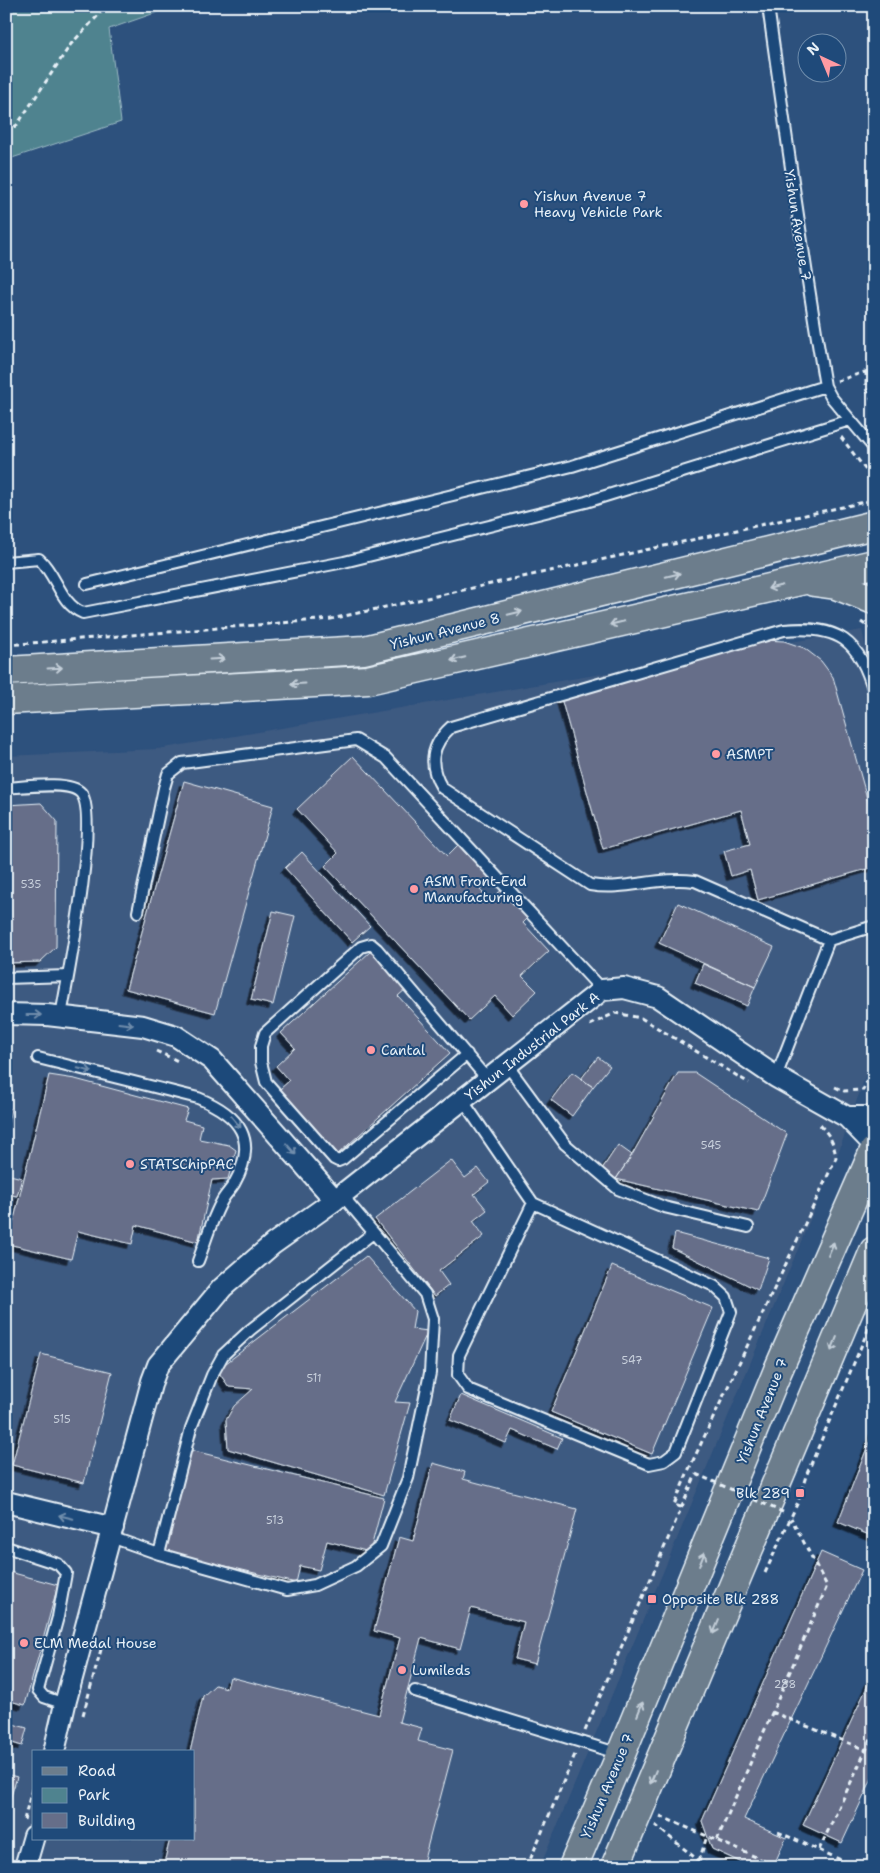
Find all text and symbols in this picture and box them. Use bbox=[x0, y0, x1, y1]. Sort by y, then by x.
north arrow bbox=[798, 32, 848, 82]
text: N bbox=[803, 38, 823, 59]
street label: Yishun Avenue 7 bbox=[780, 168, 816, 282]
place label: Yishun Avenue 7 Heavy Vehicle Park bbox=[534, 187, 663, 221]
marker: Yishun Avenue 7 Heavy Vehicle Park bbox=[518, 198, 530, 210]
one-way arrow bbox=[664, 570, 680, 579]
one-way arrow bbox=[768, 583, 784, 592]
one-way arrow bbox=[506, 608, 522, 617]
street label: Yishun Avenue 8 bbox=[388, 609, 502, 653]
one-way arrow bbox=[609, 619, 625, 628]
one-way arrow bbox=[209, 654, 225, 663]
one-way arrow bbox=[451, 655, 467, 664]
one-way arrow bbox=[47, 663, 63, 672]
one-way arrow bbox=[290, 679, 306, 688]
place label: ASMPT bbox=[726, 745, 774, 763]
marker: ASMPT bbox=[710, 748, 722, 760]
place label: ASM Front-End Manufacturing bbox=[424, 872, 527, 906]
house number: 535 bbox=[21, 877, 41, 892]
marker: ASM Front-End Manufacturing bbox=[408, 883, 420, 895]
street label: Yishun Industrial Park A bbox=[461, 988, 603, 1104]
one-way arrow bbox=[25, 1010, 41, 1020]
one-way arrow bbox=[118, 1019, 134, 1029]
place label: Cantal bbox=[381, 1041, 426, 1059]
marker: Cantal bbox=[365, 1044, 377, 1056]
one-way arrow bbox=[76, 1066, 92, 1075]
one-way arrow bbox=[230, 1116, 242, 1129]
house number: 545 bbox=[701, 1138, 722, 1153]
one-way arrow bbox=[285, 1143, 296, 1156]
place label: STATSChipPAC bbox=[140, 1155, 234, 1173]
marker: STATSChipPAC bbox=[124, 1158, 136, 1170]
one-way arrow bbox=[828, 1242, 837, 1257]
one-way arrow bbox=[828, 1336, 838, 1351]
house number: 547 bbox=[621, 1353, 643, 1368]
street label: Yishun Avenue 7 bbox=[733, 1355, 791, 1467]
house number: 511 bbox=[306, 1371, 322, 1386]
house number: 515 bbox=[53, 1412, 71, 1427]
place label: Blk 289 bbox=[736, 1484, 790, 1502]
marker: Blk 289 bbox=[794, 1487, 806, 1499]
one-way arrow bbox=[58, 1512, 74, 1521]
house number: 513 bbox=[266, 1513, 284, 1528]
one-way arrow bbox=[697, 1552, 707, 1567]
place label: Opposite Blk 288 bbox=[662, 1590, 779, 1608]
marker: Opposite Blk 288 bbox=[646, 1593, 658, 1605]
one-way arrow bbox=[710, 1619, 720, 1634]
place label: ELM Medal House bbox=[34, 1634, 157, 1652]
marker: ELM Medal House bbox=[18, 1637, 30, 1649]
place label: Lumileds bbox=[412, 1661, 471, 1679]
marker: Lumileds bbox=[396, 1664, 408, 1676]
house number: 288 bbox=[774, 1677, 796, 1692]
one-way arrow bbox=[635, 1702, 645, 1717]
street label: Yishun Avenue 7 bbox=[577, 1731, 637, 1841]
legend bbox=[32, 1750, 195, 1840]
text: Road bbox=[78, 1761, 116, 1781]
one-way arrow bbox=[647, 1769, 657, 1784]
text: Park bbox=[78, 1785, 110, 1805]
text: Building bbox=[78, 1811, 135, 1831]

